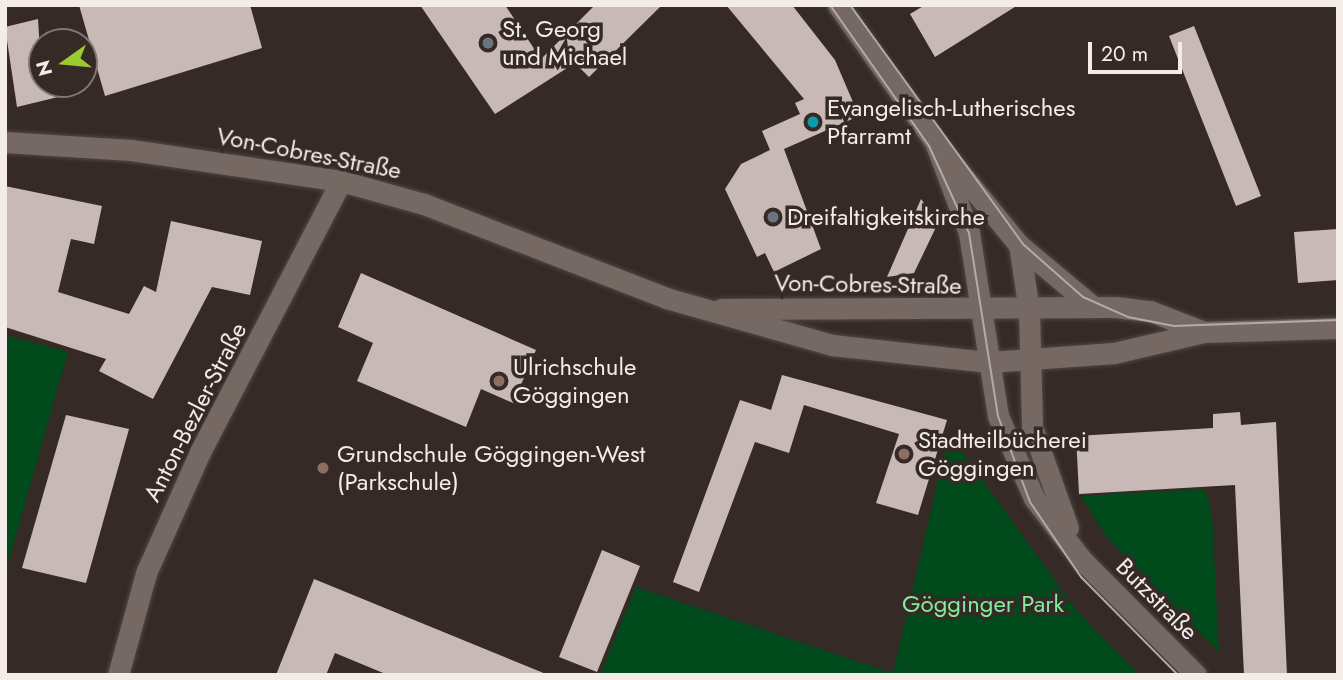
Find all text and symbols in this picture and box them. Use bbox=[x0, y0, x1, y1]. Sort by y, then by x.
place label: St. Georg und Michael bbox=[502, 15, 627, 71]
north arrow bbox=[28, 28, 98, 98]
scale bar bbox=[1091, 28, 1186, 72]
marker: St. Georg und Michael bbox=[480, 35, 496, 51]
text: 20 m bbox=[1101, 39, 1148, 69]
text: N bbox=[29, 57, 59, 79]
place label: Evangelisch-Lutherisches Pfarramt bbox=[827, 94, 1075, 150]
marker: Evangelisch-Lutherisches Pfarramt bbox=[805, 114, 821, 130]
street label: Von-Cobres-Straße bbox=[214, 121, 404, 185]
place label: Dreifaltigkeitskirche bbox=[787, 203, 985, 231]
marker: Dreifaltigkeitskirche bbox=[765, 209, 781, 225]
street label: Von-Cobres-Straße bbox=[774, 268, 962, 300]
street label: Anton-Bezler-Straße bbox=[137, 318, 253, 506]
place label: Ulrichschule Göggingen bbox=[513, 353, 636, 409]
marker: Ulrichschule Göggingen bbox=[491, 373, 507, 389]
place label: Stadtteilbücherei Göggingen bbox=[918, 426, 1087, 482]
place label: Grundschule Göggingen-West (Parkschule) bbox=[337, 440, 645, 496]
marker: Stadtteilbücherei Göggingen bbox=[896, 446, 912, 462]
marker: Grundschule Göggingen-West (Parkschule) bbox=[315, 460, 331, 476]
street label: Butzstraße bbox=[1110, 552, 1204, 646]
park label: Gögginger Park bbox=[902, 590, 1064, 618]

